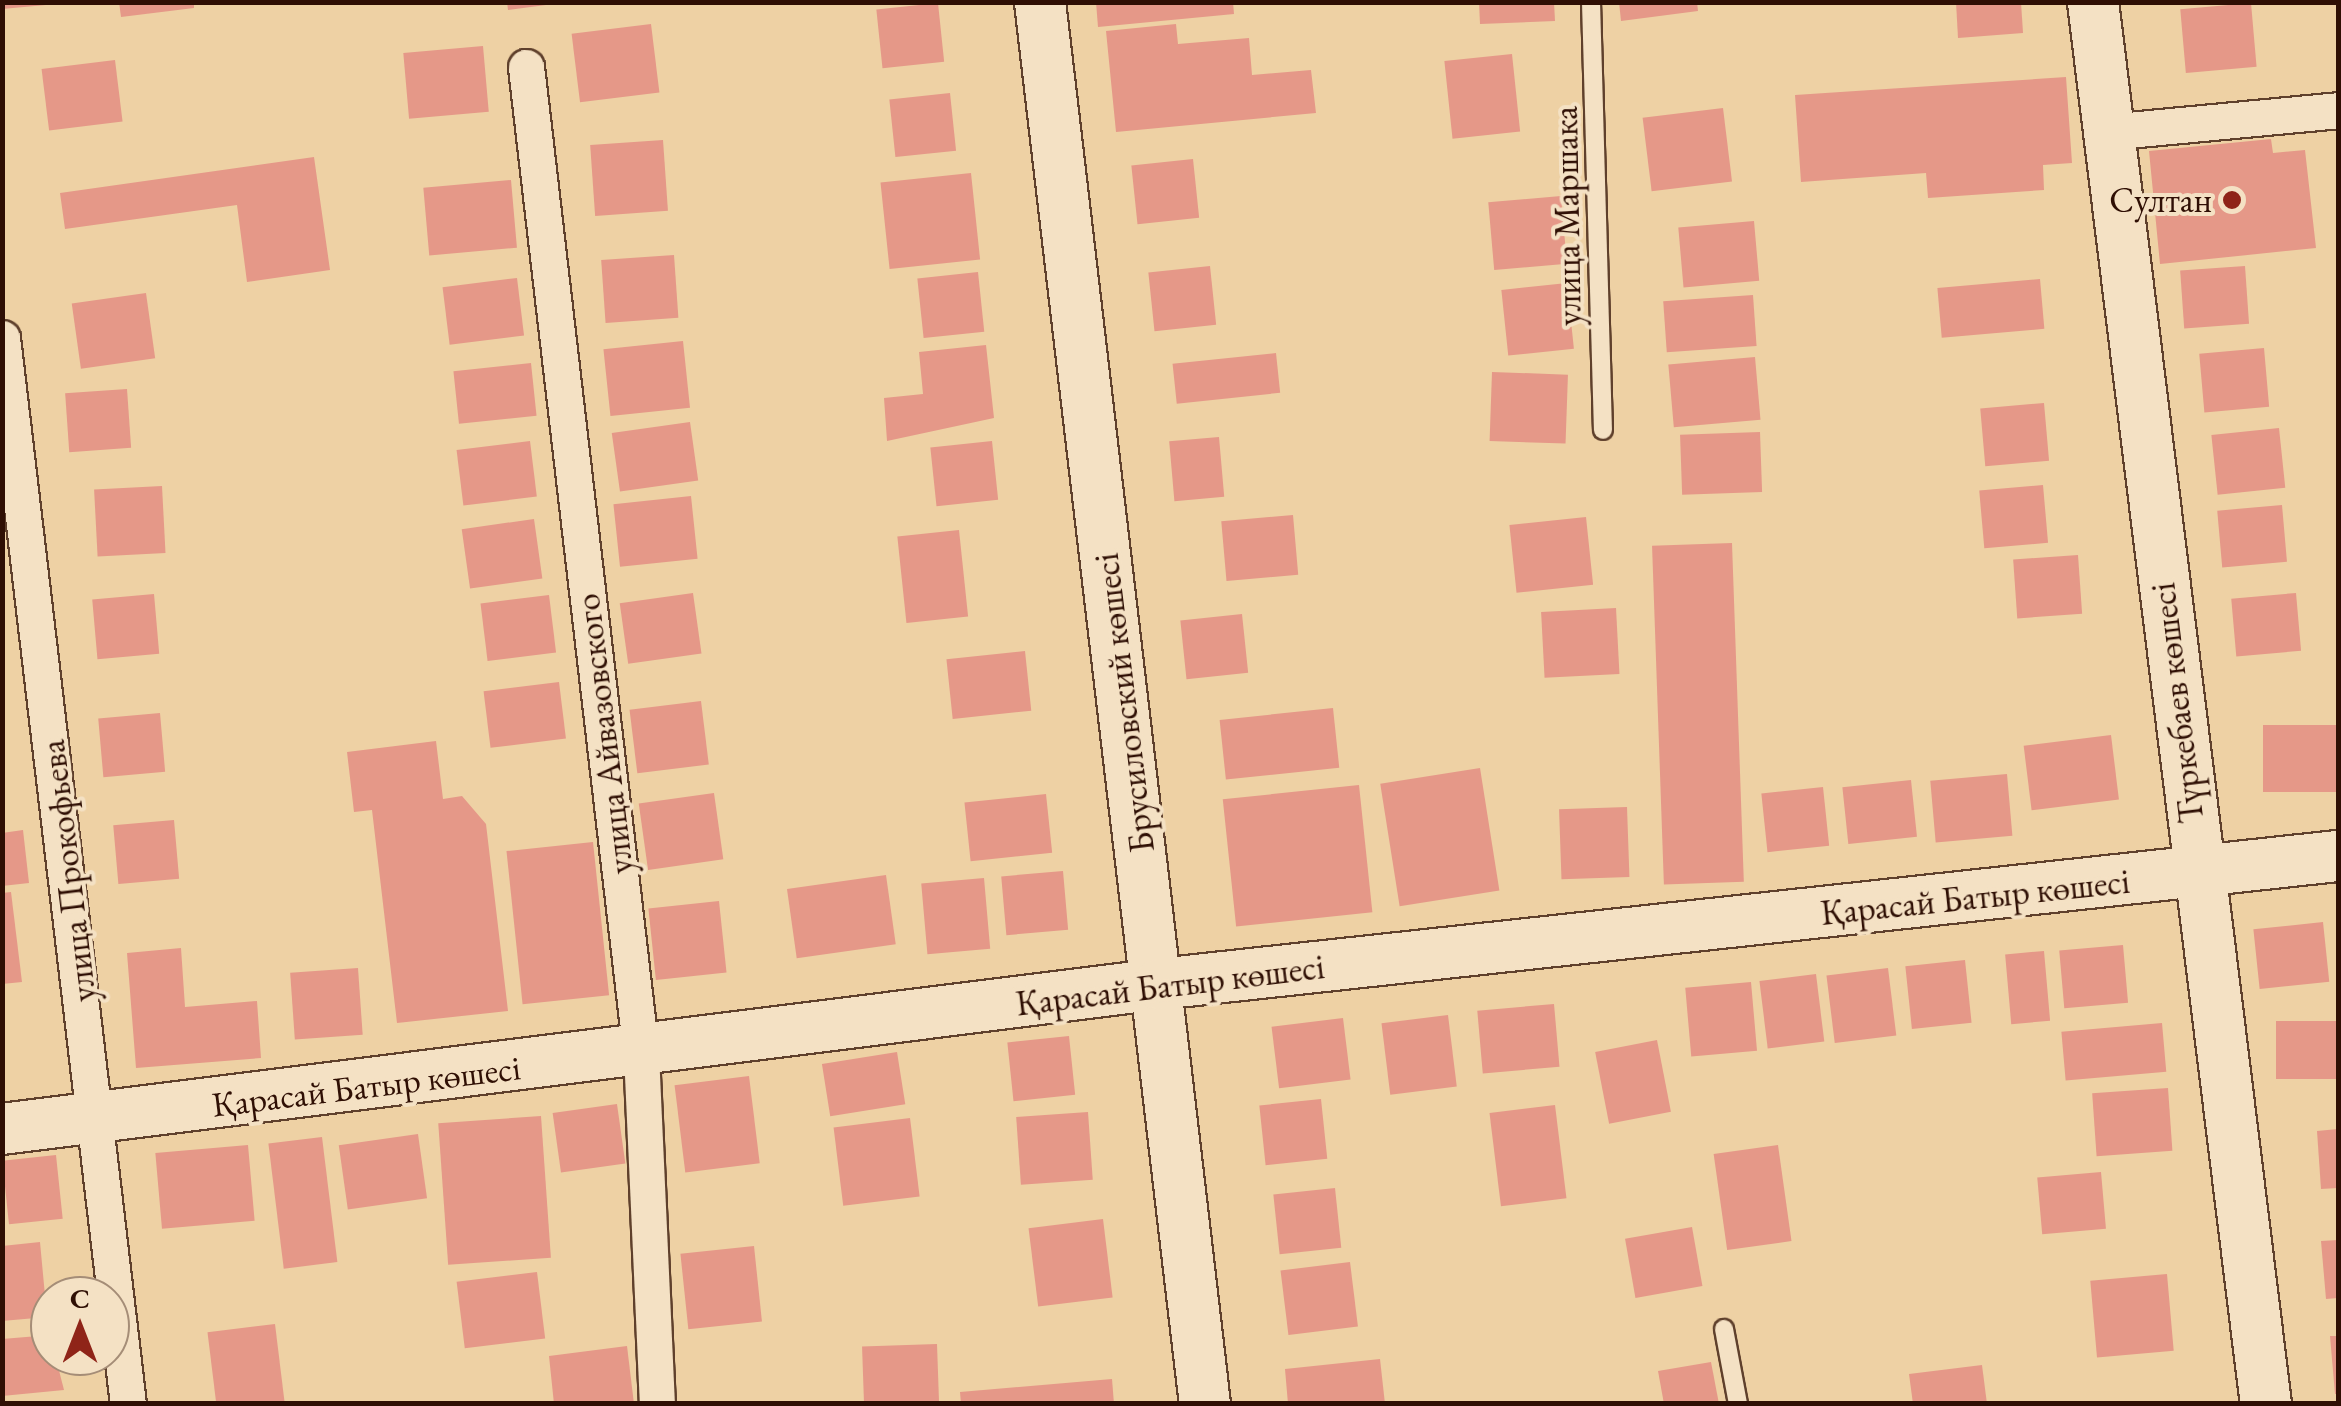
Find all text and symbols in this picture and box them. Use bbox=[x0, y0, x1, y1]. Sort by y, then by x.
street label: улица Маршака bbox=[1544, 106, 1590, 326]
place label: Султан bbox=[2109, 179, 2212, 221]
marker: Султан bbox=[2221, 189, 2243, 211]
street label: Брусиловский көшесі bbox=[1085, 551, 1163, 855]
street label: Түркебаев көшесі bbox=[2141, 580, 2213, 826]
street label: улица Айвазовского bbox=[566, 591, 642, 877]
street label: улица Прокофьева bbox=[31, 738, 105, 1004]
street label: Қарасай Батыр көшесі bbox=[1818, 860, 2132, 934]
street label: Қарасай Батыр көшесі bbox=[1013, 945, 1327, 1025]
street label: Қарасай Батыр көшесі bbox=[209, 1046, 523, 1126]
north arrow bbox=[30, 1276, 130, 1376]
text: С bbox=[70, 1280, 90, 1316]

